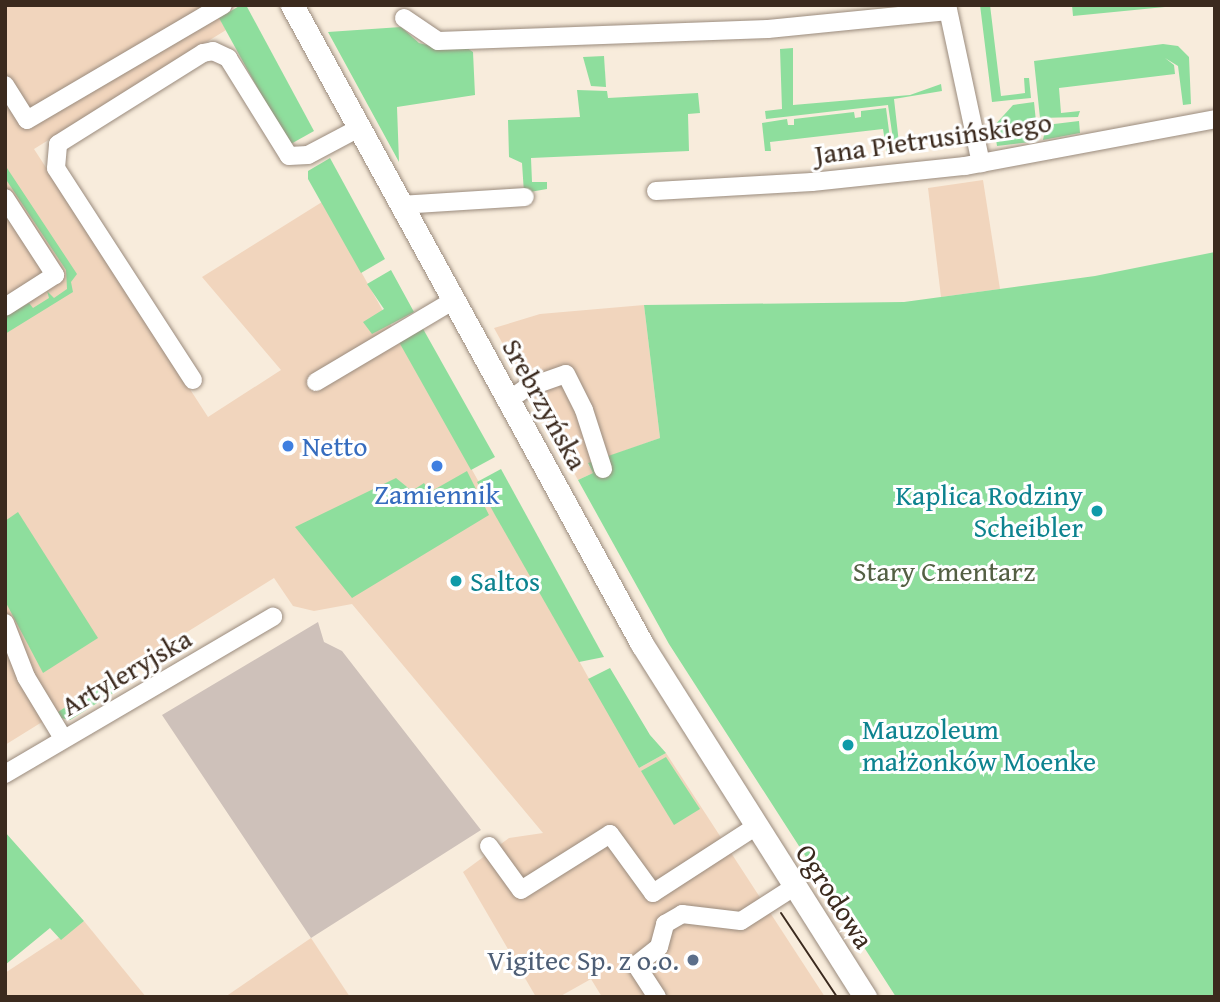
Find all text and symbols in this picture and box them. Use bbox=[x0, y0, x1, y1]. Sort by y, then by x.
street label: Jana Pietrusińskiego bbox=[812, 105, 1054, 171]
street label: Srebrzyńska bbox=[495, 333, 595, 475]
place label: Netto bbox=[302, 429, 368, 463]
marker: Netto bbox=[280, 438, 296, 454]
marker: Zamiennik bbox=[429, 458, 445, 474]
place label: Zamiennik bbox=[374, 477, 500, 511]
place label: Kaplica Rodziny Scheibler bbox=[895, 478, 1083, 544]
marker: Kaplica Rodziny Scheibler bbox=[1089, 503, 1105, 519]
park label: Stary Cmentarz bbox=[853, 554, 1035, 588]
place label: Saltos bbox=[470, 564, 540, 598]
marker: Saltos bbox=[448, 573, 464, 589]
street label: Artyleryjska bbox=[55, 621, 197, 723]
place label: Mauzoleum małżonków Moenke bbox=[862, 712, 1096, 778]
marker: Mauzoleum małżonków Moenke bbox=[840, 737, 856, 753]
street label: Ogrodowa bbox=[789, 837, 881, 955]
place label: Vigitec Sp. z o.o. bbox=[487, 943, 679, 977]
marker: Vigitec Sp. z o.o. bbox=[685, 952, 701, 968]

